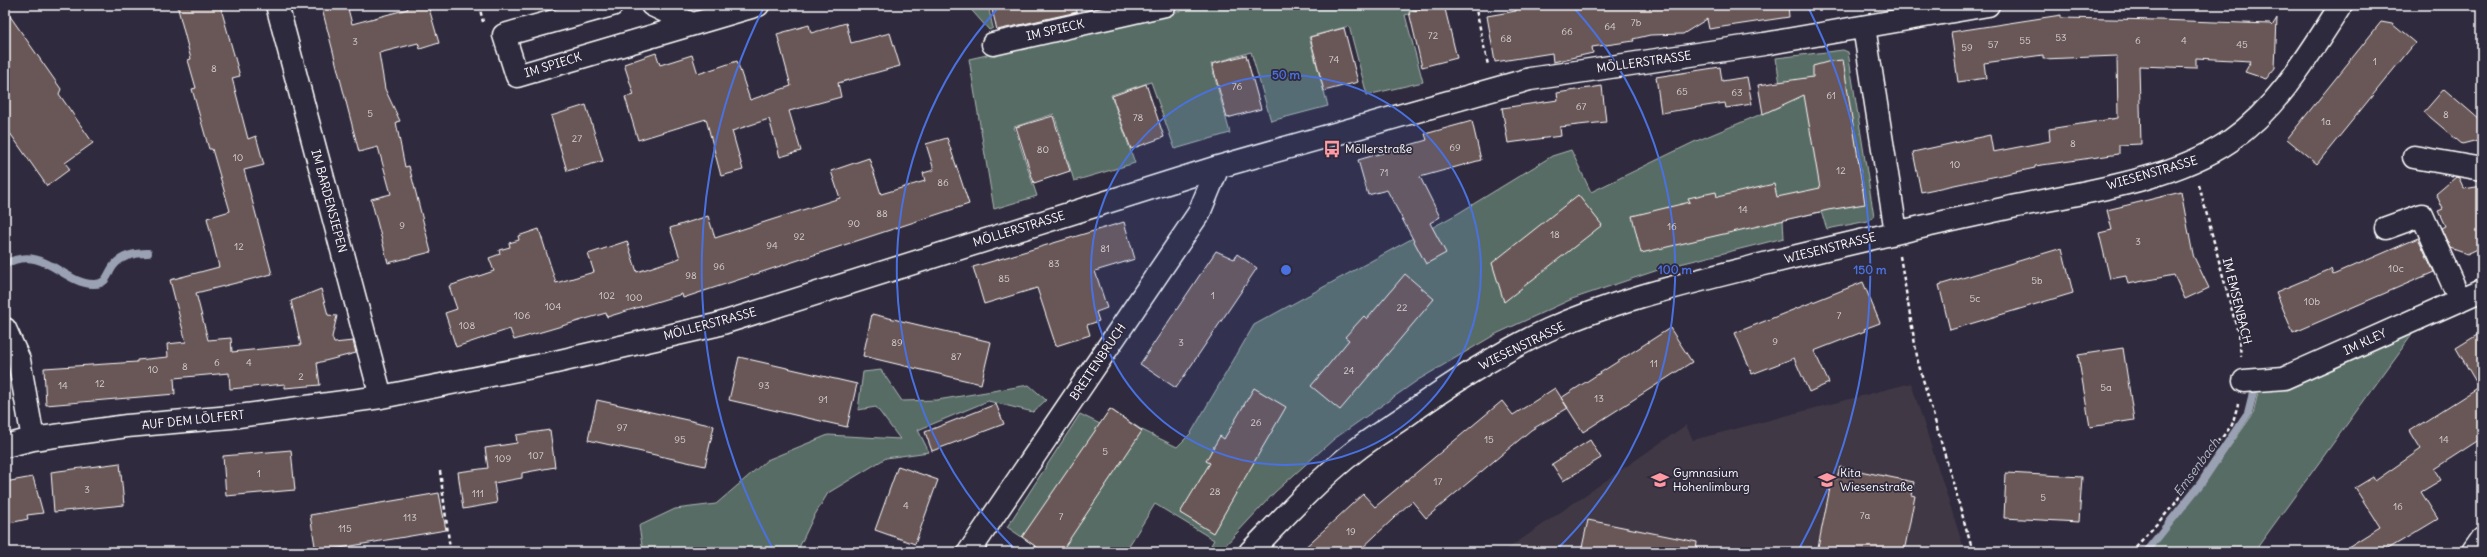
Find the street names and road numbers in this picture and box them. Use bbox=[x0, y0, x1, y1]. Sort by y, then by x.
street label: IM SPIECK bbox=[1024, 15, 1086, 43]
street label: MÖLLERSTRASSE bbox=[1596, 47, 1692, 76]
street label: IM SPIECK bbox=[522, 49, 584, 80]
street label: IM BARDENSIEPEN bbox=[308, 148, 350, 254]
street label: WIESENSTRASSE bbox=[2105, 152, 2199, 193]
street label: MÖLLERSTRASSE bbox=[971, 207, 1067, 250]
street label: WIESENSTRASSE bbox=[1783, 229, 1877, 266]
street label: IM EMSENBACH bbox=[2219, 256, 2256, 346]
street label: MÖLLERSTRASSE bbox=[662, 304, 758, 343]
street label: WIESENSTRASSE bbox=[1476, 318, 1567, 373]
street label: BREITENBRUCH bbox=[1066, 320, 1129, 403]
street label: IM KLEY bbox=[2341, 325, 2389, 358]
street label: AUF DEM LÖLFERT bbox=[141, 407, 245, 432]

